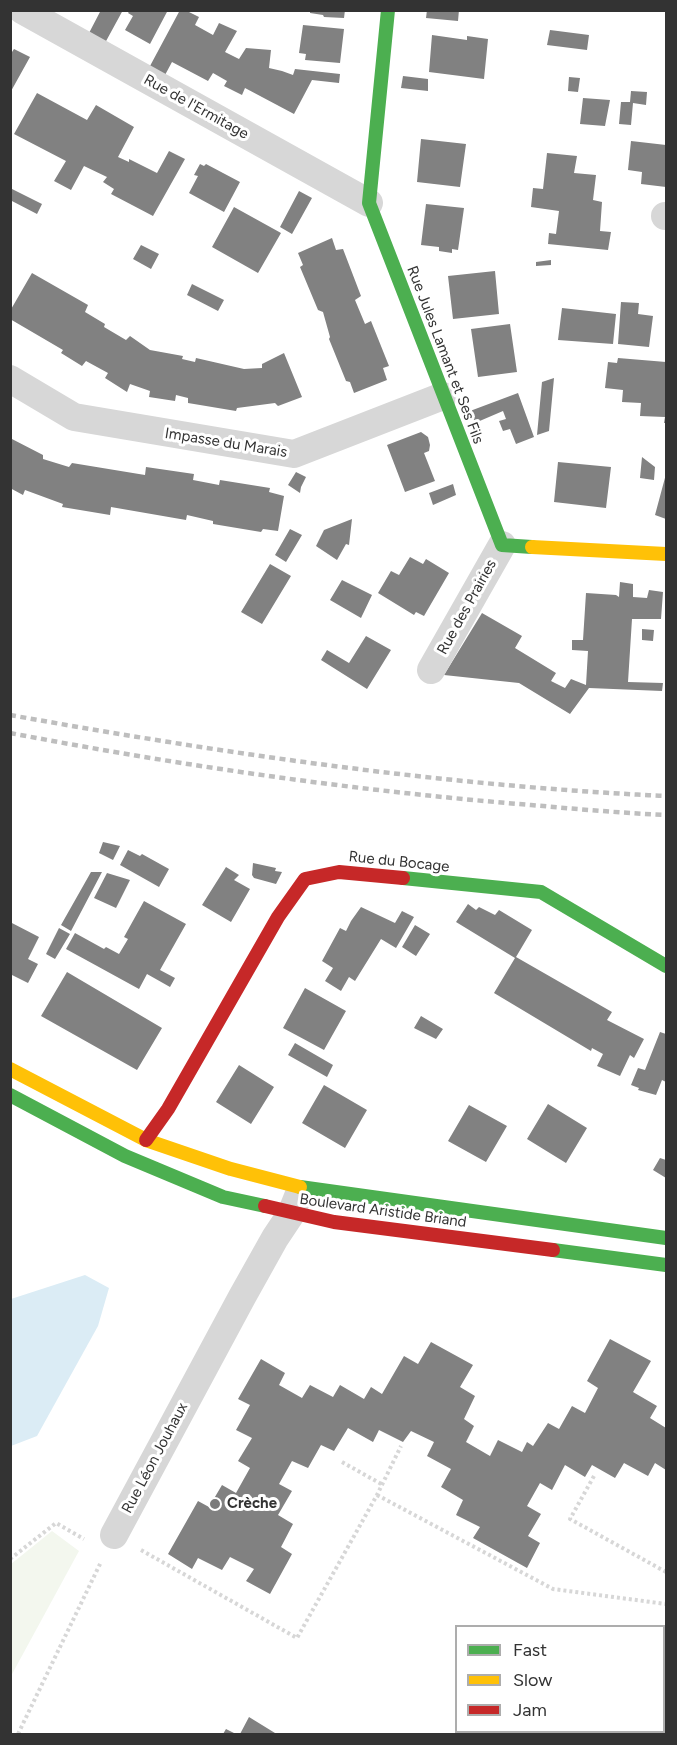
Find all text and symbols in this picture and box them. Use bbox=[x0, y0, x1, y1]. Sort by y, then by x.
street label: Rue de l'Ermitage bbox=[140, 71, 252, 143]
street label: Rue Jules Lamant et Ses Fils bbox=[403, 263, 487, 447]
street label: Impasse du Marais bbox=[164, 424, 288, 462]
street label: Rue des Prairies bbox=[433, 556, 501, 658]
street label: Rue du Bocage bbox=[348, 848, 450, 876]
street label: Boulevard Aristide Briand bbox=[298, 1190, 468, 1232]
street label: Rue Léon Jouhaux bbox=[118, 1400, 192, 1516]
place label: Crèche bbox=[227, 1495, 277, 1513]
marker: Crèche bbox=[208, 1497, 222, 1511]
legend bbox=[455, 1625, 665, 1733]
text: Fast bbox=[513, 1639, 547, 1661]
text: Slow bbox=[513, 1669, 552, 1691]
text: Jam bbox=[513, 1699, 547, 1721]

